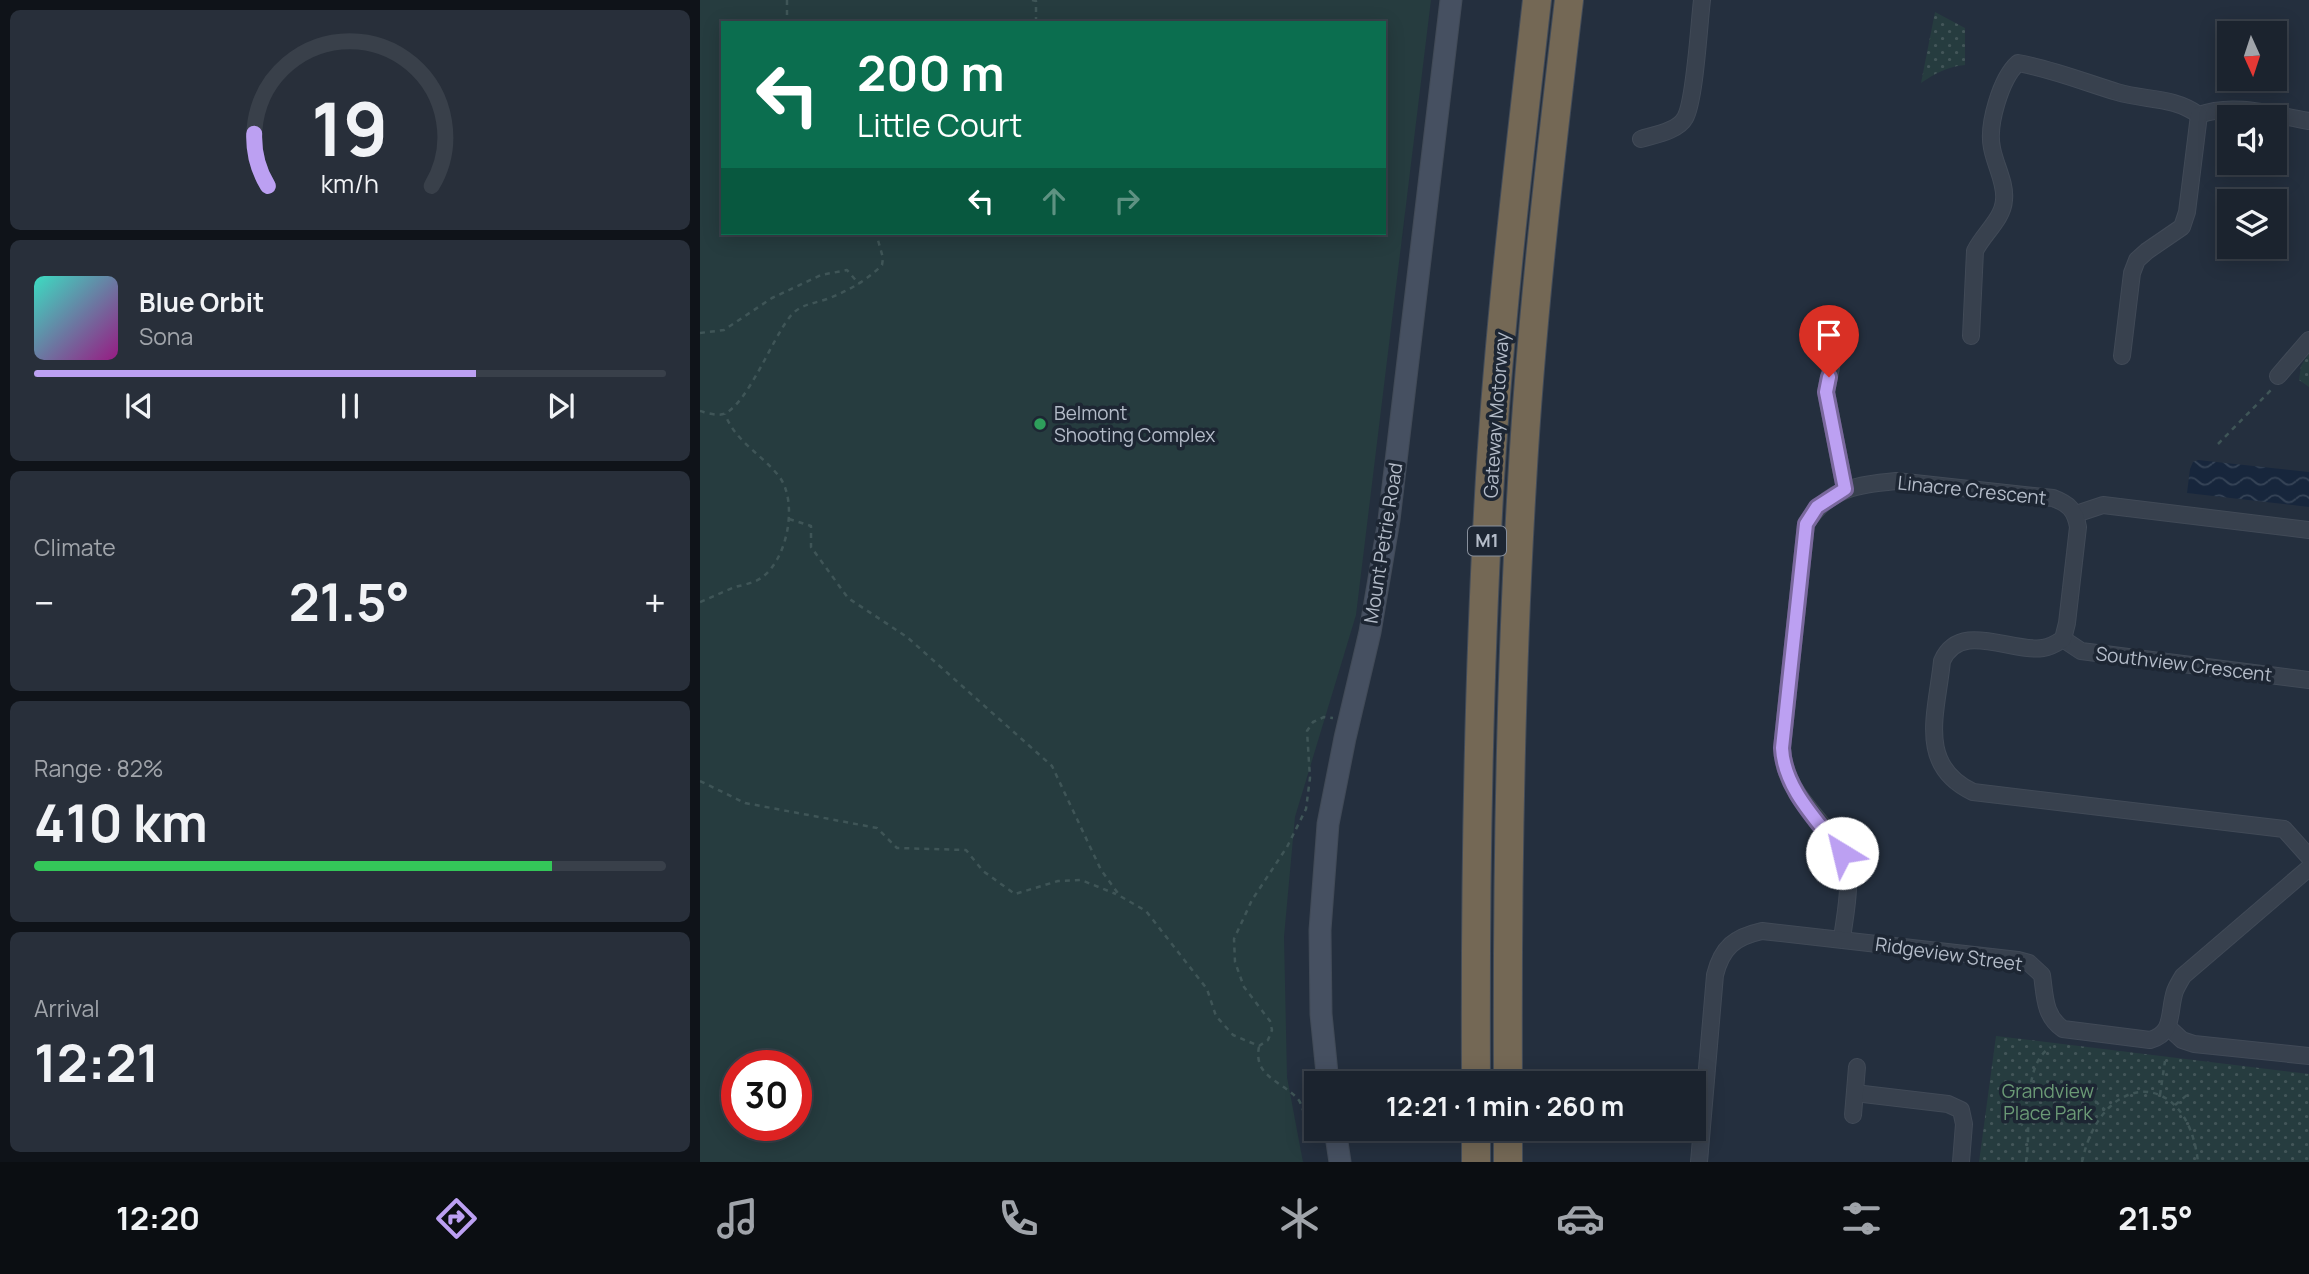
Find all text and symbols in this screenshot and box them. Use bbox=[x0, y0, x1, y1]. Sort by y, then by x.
north arrow bbox=[2217, 21, 2287, 91]
map controls bbox=[2217, 21, 2287, 259]
text: 200 m bbox=[857, 39, 1005, 106]
icon: left bbox=[742, 49, 833, 140]
text: 19 bbox=[311, 79, 389, 179]
text: Little Court bbox=[857, 103, 1022, 147]
button: sound bbox=[2217, 105, 2287, 175]
text: km/h bbox=[321, 166, 379, 201]
icon: left bbox=[962, 182, 1000, 220]
icon: ahead bbox=[1035, 182, 1073, 220]
icon: right bbox=[1108, 182, 1146, 220]
button: layers bbox=[2217, 189, 2287, 259]
text: Blue Orbit bbox=[139, 284, 264, 320]
pin bbox=[1799, 305, 1859, 377]
icon: arrive bbox=[1810, 316, 1848, 354]
text: Sona bbox=[139, 320, 193, 352]
street label: Gateway Motorway bbox=[1477, 331, 1515, 499]
icon: previous bbox=[120, 387, 158, 425]
icon: pause bbox=[331, 387, 369, 425]
icon: next bbox=[542, 387, 580, 425]
place label: Belmont Shooting Complex bbox=[1054, 400, 1215, 448]
marker: Belmont Shooting Complex bbox=[1032, 416, 1048, 432]
street label: Mount Petrie Road bbox=[1357, 461, 1409, 625]
street label: Linacre Crescent bbox=[1896, 469, 2048, 511]
road number: M1 bbox=[1468, 526, 1506, 556]
text: Climate bbox=[34, 531, 116, 563]
text: 21.5° bbox=[289, 566, 410, 637]
text: − bbox=[34, 576, 55, 628]
text: + bbox=[644, 576, 666, 628]
street label: Southview Crescent bbox=[2094, 640, 2274, 688]
text: Range · 82% bbox=[34, 752, 164, 784]
text: 410 km bbox=[34, 787, 208, 858]
position arrow bbox=[1805, 816, 1879, 890]
street label: Ridgeview Street bbox=[1874, 931, 2024, 977]
text: Arrival bbox=[34, 992, 100, 1024]
text: 12:21 bbox=[34, 1027, 159, 1098]
speed limit sign: 30 bbox=[721, 1050, 812, 1141]
park label: Grandview Place Park bbox=[2002, 1078, 2095, 1126]
text: 12:21 · 1 min · 260 m bbox=[1386, 1088, 1624, 1124]
icon: directions bbox=[432, 1194, 481, 1243]
icon: music bbox=[713, 1194, 762, 1243]
icon: phone bbox=[994, 1194, 1043, 1243]
icon: climate bbox=[1275, 1194, 1324, 1243]
icon: car bbox=[1556, 1194, 1605, 1243]
icon: filters bbox=[1837, 1194, 1886, 1243]
text: 12:20 bbox=[116, 1196, 200, 1240]
text: 21.5° bbox=[2118, 1196, 2193, 1240]

